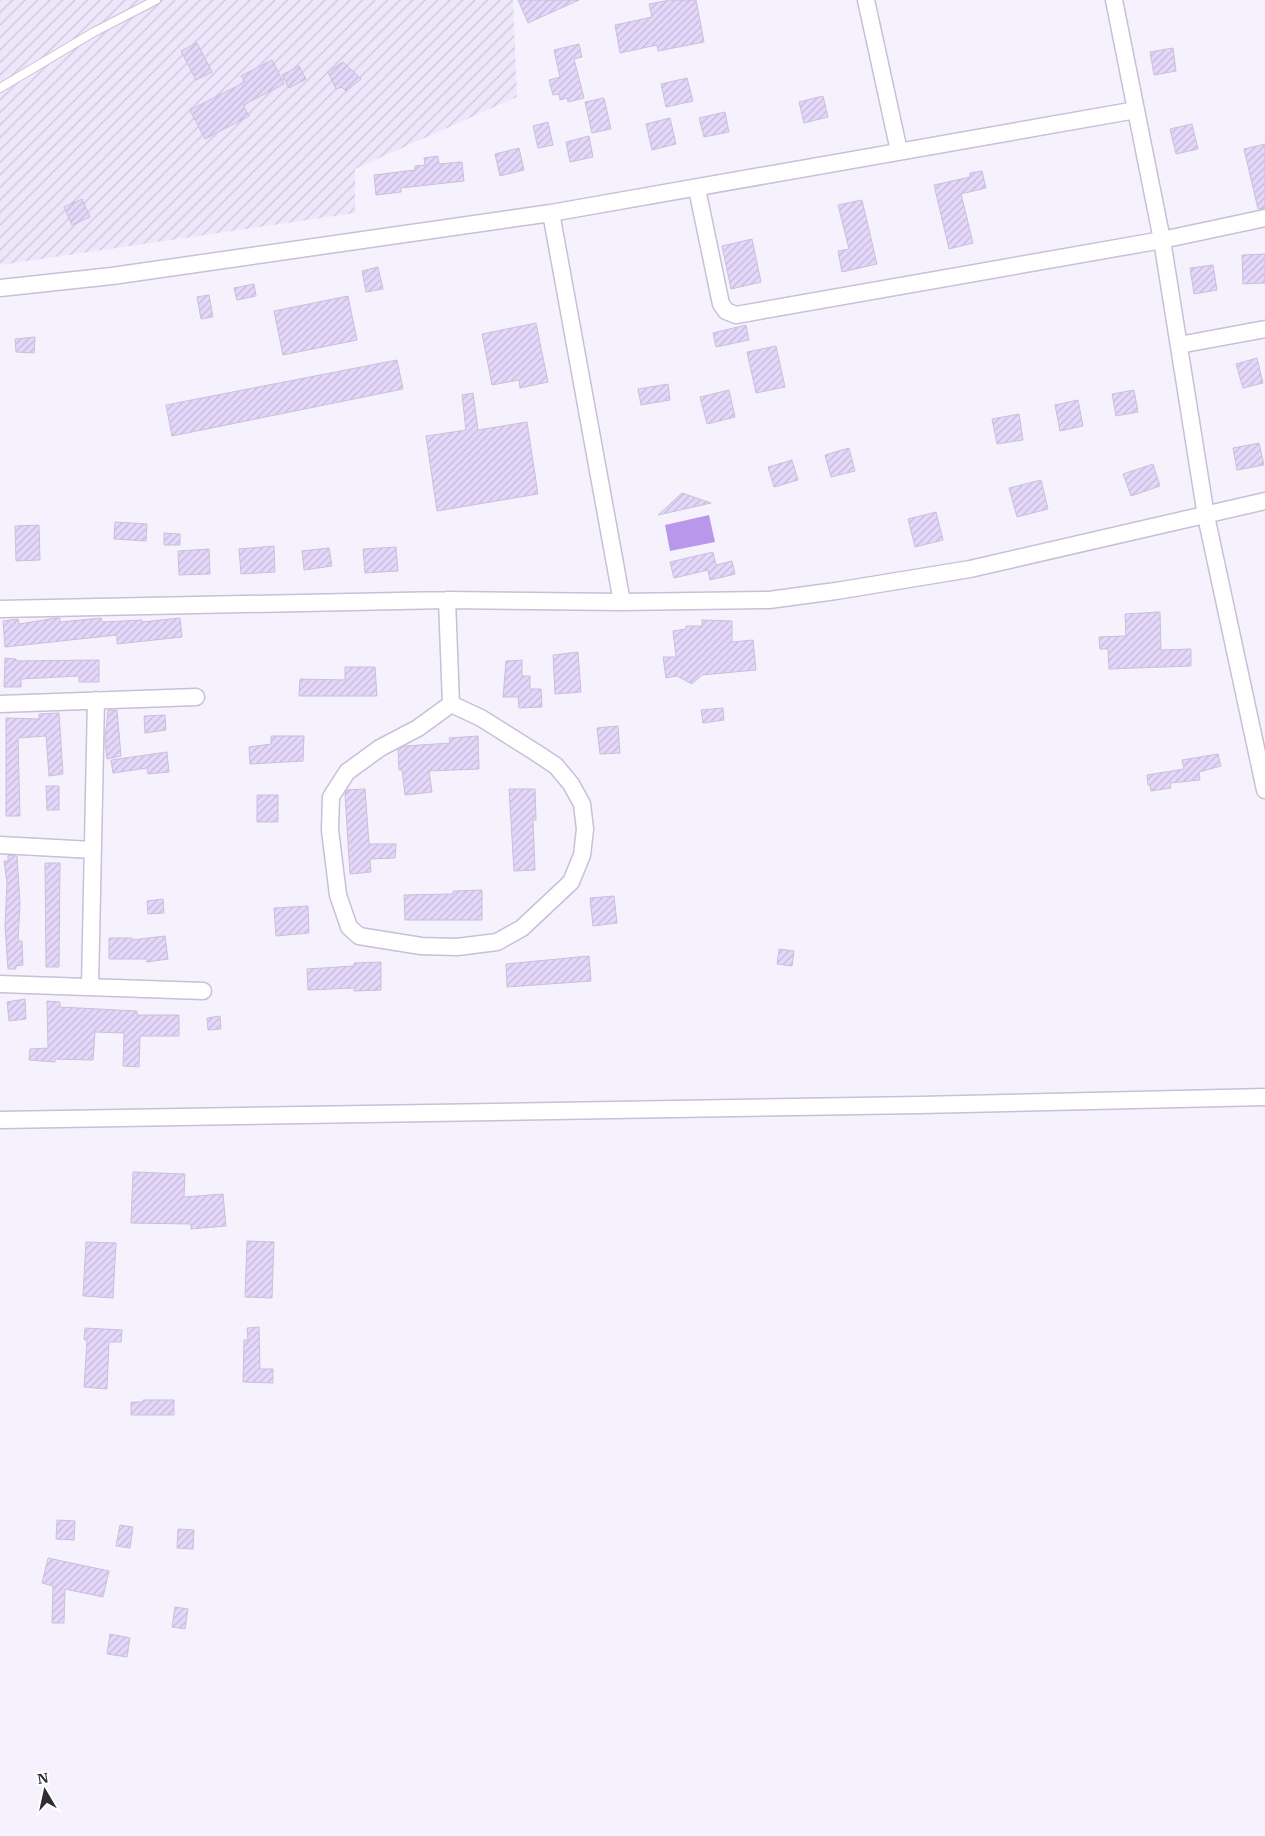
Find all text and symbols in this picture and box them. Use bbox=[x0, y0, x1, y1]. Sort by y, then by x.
north arrow bbox=[20, 1766, 70, 1816]
text: N bbox=[36, 1768, 50, 1788]

